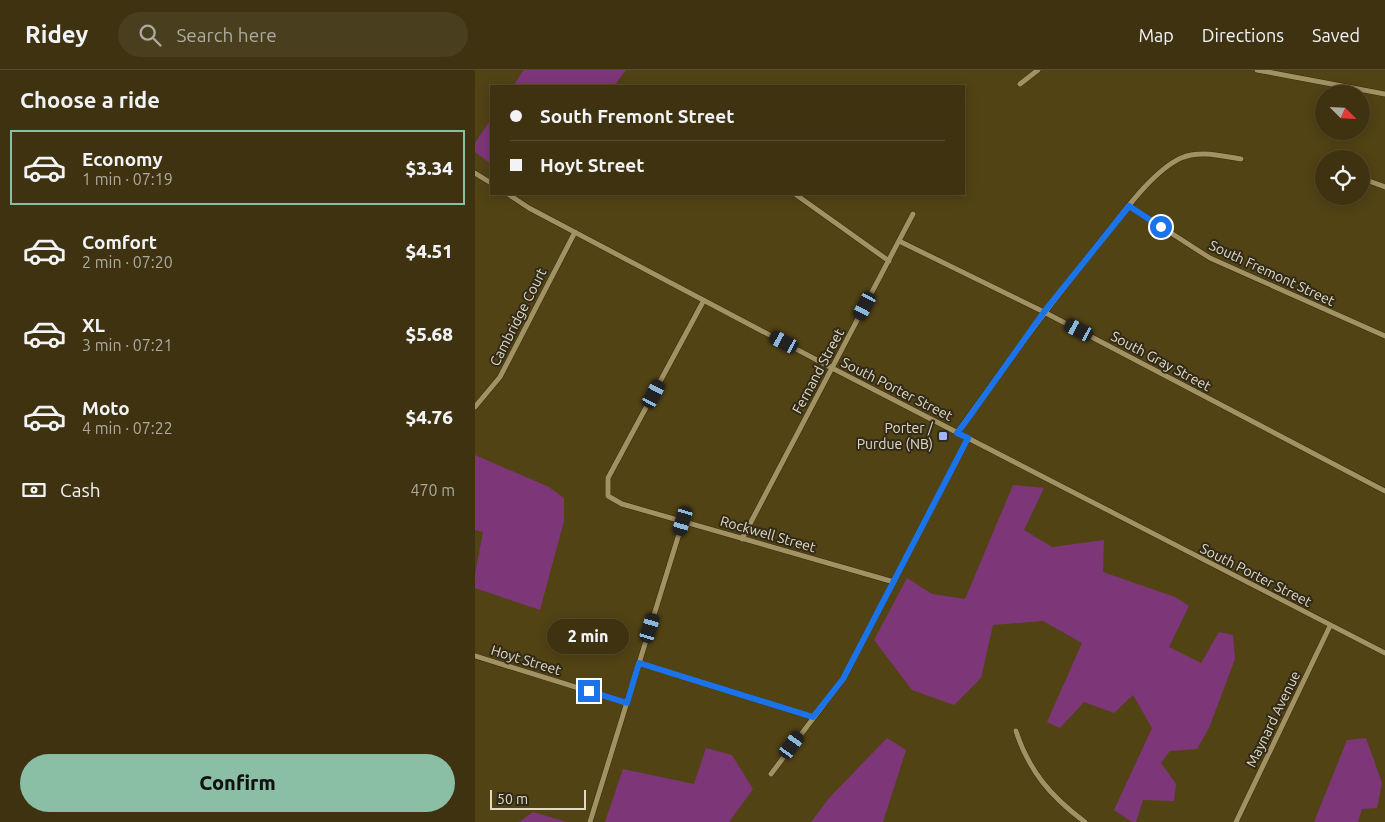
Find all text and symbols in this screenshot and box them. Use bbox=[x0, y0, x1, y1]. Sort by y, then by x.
search box bbox=[118, 12, 468, 57]
text: Ridey bbox=[25, 21, 88, 48]
icon: search bbox=[136, 21, 164, 49]
text: Search here bbox=[176, 24, 277, 46]
text: Map bbox=[1138, 25, 1174, 45]
text: Directions bbox=[1202, 25, 1284, 45]
text: Saved bbox=[1312, 25, 1360, 45]
north arrow bbox=[1315, 85, 1370, 140]
map controls bbox=[1315, 85, 1370, 205]
text: Choose a ride bbox=[20, 87, 160, 112]
text: South Fremont Street bbox=[540, 105, 734, 127]
icon: car bbox=[22, 145, 67, 190]
text: Economy bbox=[82, 148, 163, 170]
button: locate bbox=[1315, 150, 1370, 205]
text: Hoyt Street bbox=[540, 154, 645, 176]
text: $3.34 bbox=[405, 157, 453, 179]
text: 1 min · 07:19 bbox=[82, 170, 173, 188]
route start bbox=[1150, 216, 1172, 238]
icon: car bbox=[22, 228, 67, 273]
text: Comfort bbox=[82, 231, 157, 253]
street label: South Fremont Street bbox=[1207, 237, 1338, 309]
text: $4.51 bbox=[405, 240, 453, 262]
text: 2 min · 07:20 bbox=[82, 253, 173, 271]
street label: Cambridge Court bbox=[486, 265, 550, 369]
car bbox=[851, 289, 878, 323]
icon: car bbox=[22, 311, 67, 356]
text: XL bbox=[82, 314, 105, 336]
car bbox=[1062, 316, 1095, 344]
text: $5.68 bbox=[405, 323, 453, 345]
street label: Fernand Street bbox=[789, 325, 847, 416]
car bbox=[767, 328, 800, 356]
street label: South Gray Street bbox=[1108, 328, 1214, 394]
text: 3 min · 07:21 bbox=[82, 336, 173, 354]
street label: South Porter Street bbox=[839, 354, 956, 424]
car bbox=[640, 377, 667, 411]
icon: car bbox=[22, 394, 67, 439]
text: Moto bbox=[82, 397, 130, 419]
text: $4.76 bbox=[405, 406, 453, 428]
text: 4 min · 07:22 bbox=[82, 419, 173, 437]
place label: Porter / Purdue (NB) bbox=[857, 420, 934, 452]
marker: Porter / Purdue (NB) bbox=[937, 430, 949, 442]
icon: cash bbox=[20, 476, 48, 504]
text: Cash bbox=[60, 479, 101, 501]
text: 470 m bbox=[410, 481, 455, 499]
car bbox=[671, 504, 694, 538]
street label: Rockwell Street bbox=[718, 513, 818, 555]
street label: South Porter Street bbox=[1198, 540, 1315, 610]
car bbox=[638, 611, 661, 645]
callout: 2 min bbox=[548, 618, 630, 654]
text: 2 min bbox=[568, 627, 608, 645]
street label: Hoyt Street bbox=[489, 642, 563, 678]
street label: Maynard Avenue bbox=[1243, 668, 1303, 770]
route end bbox=[578, 680, 600, 702]
car bbox=[777, 728, 806, 762]
button: Confirm bbox=[20, 754, 455, 812]
scale bar bbox=[490, 787, 586, 810]
text: 50 m bbox=[497, 791, 528, 807]

